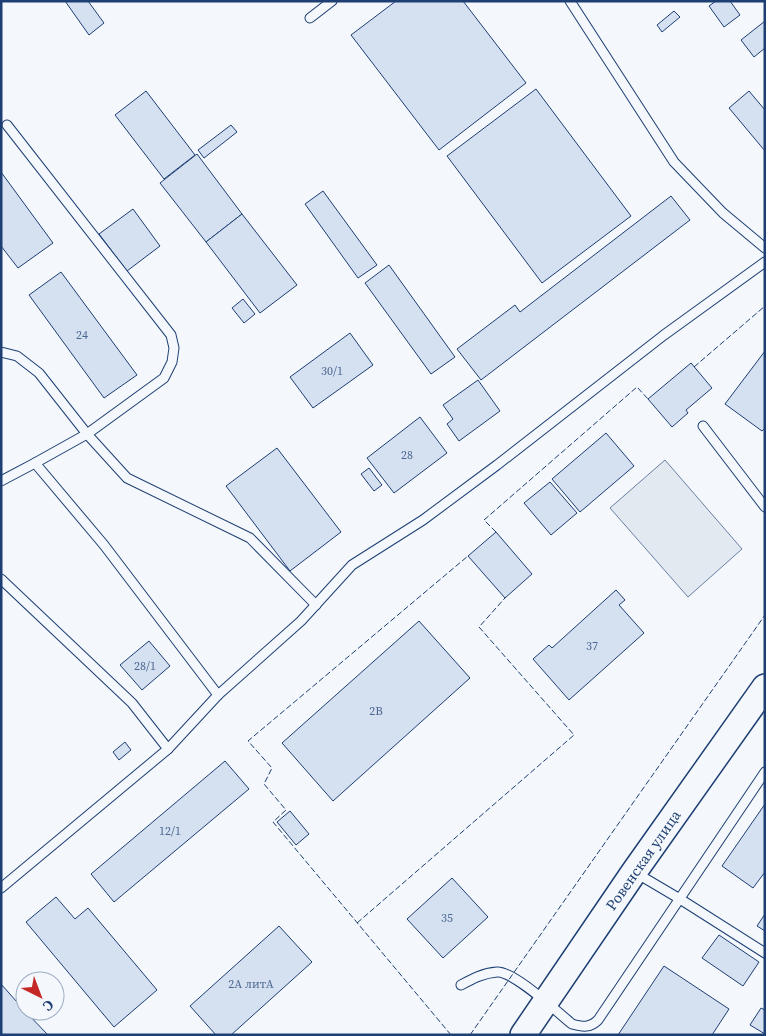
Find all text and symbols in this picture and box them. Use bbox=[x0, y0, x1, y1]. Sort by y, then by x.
house number: 24 bbox=[76, 327, 88, 343]
house number: 30/1 bbox=[321, 363, 343, 379]
house number: 28 bbox=[401, 447, 413, 463]
house number: 37 bbox=[586, 638, 598, 654]
house number: 28/1 bbox=[134, 658, 156, 674]
house number: 2В bbox=[369, 703, 383, 719]
street label: Ровенская улица bbox=[600, 805, 686, 914]
house number: 12/1 bbox=[159, 823, 181, 839]
house number: 35 bbox=[441, 910, 453, 926]
north arrow bbox=[15, 971, 65, 1021]
house number: 2А литА bbox=[228, 976, 274, 992]
text: С bbox=[39, 995, 59, 1016]

